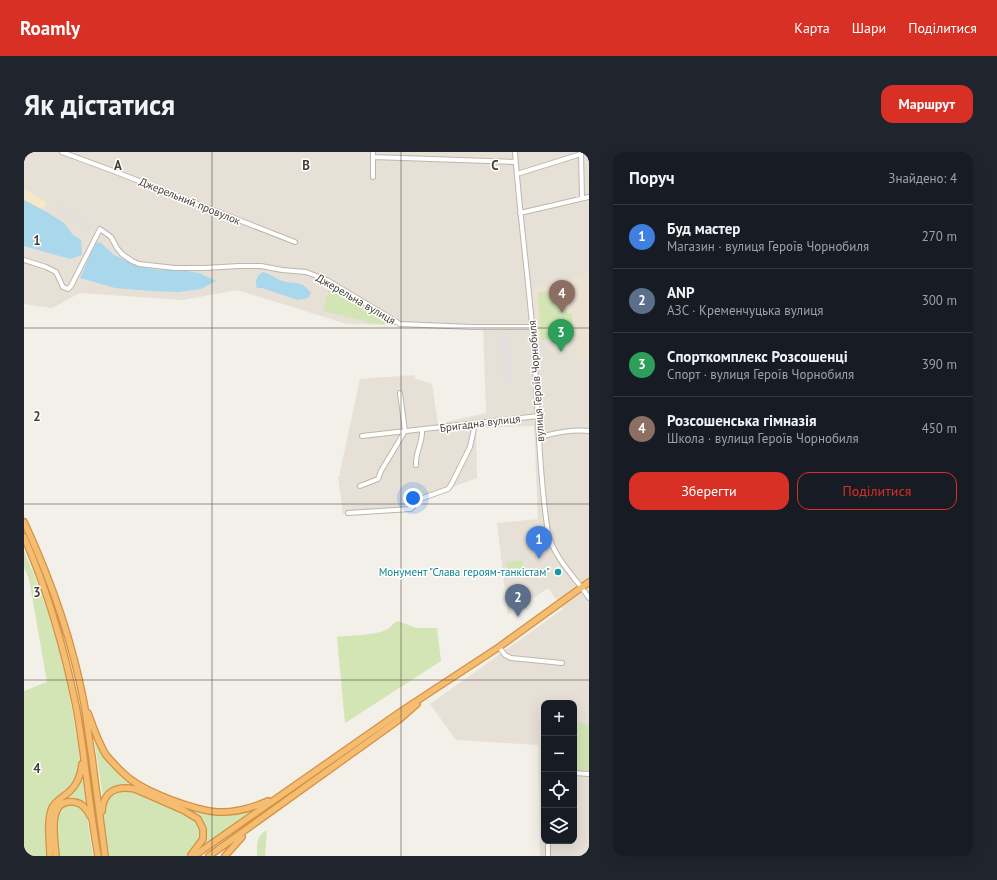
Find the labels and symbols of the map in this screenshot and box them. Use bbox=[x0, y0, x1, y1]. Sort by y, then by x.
text: A bbox=[114, 157, 122, 174]
text: B bbox=[302, 157, 310, 174]
text: C bbox=[491, 157, 499, 174]
street label: Джерельний провулок bbox=[137, 174, 243, 228]
text: 1 bbox=[33, 232, 41, 249]
street label: Джерельна вулиця bbox=[314, 271, 398, 327]
pin: 4 bbox=[549, 280, 575, 313]
pin: 3 bbox=[548, 319, 574, 352]
street label: вулиця Героїв Чорнобиля bbox=[525, 320, 547, 442]
text: 2 bbox=[33, 408, 41, 425]
street label: Бригадна вулиця bbox=[439, 411, 521, 435]
your location bbox=[403, 488, 423, 508]
pin: 1 bbox=[526, 526, 552, 559]
place label: Монумент "Слава героям-танкістам" bbox=[379, 565, 550, 579]
marker: Монумент "Слава героям-танкістам" bbox=[553, 567, 563, 577]
text: 3 bbox=[33, 584, 41, 601]
pin: 2 bbox=[505, 584, 531, 617]
text: 4 bbox=[33, 760, 41, 777]

